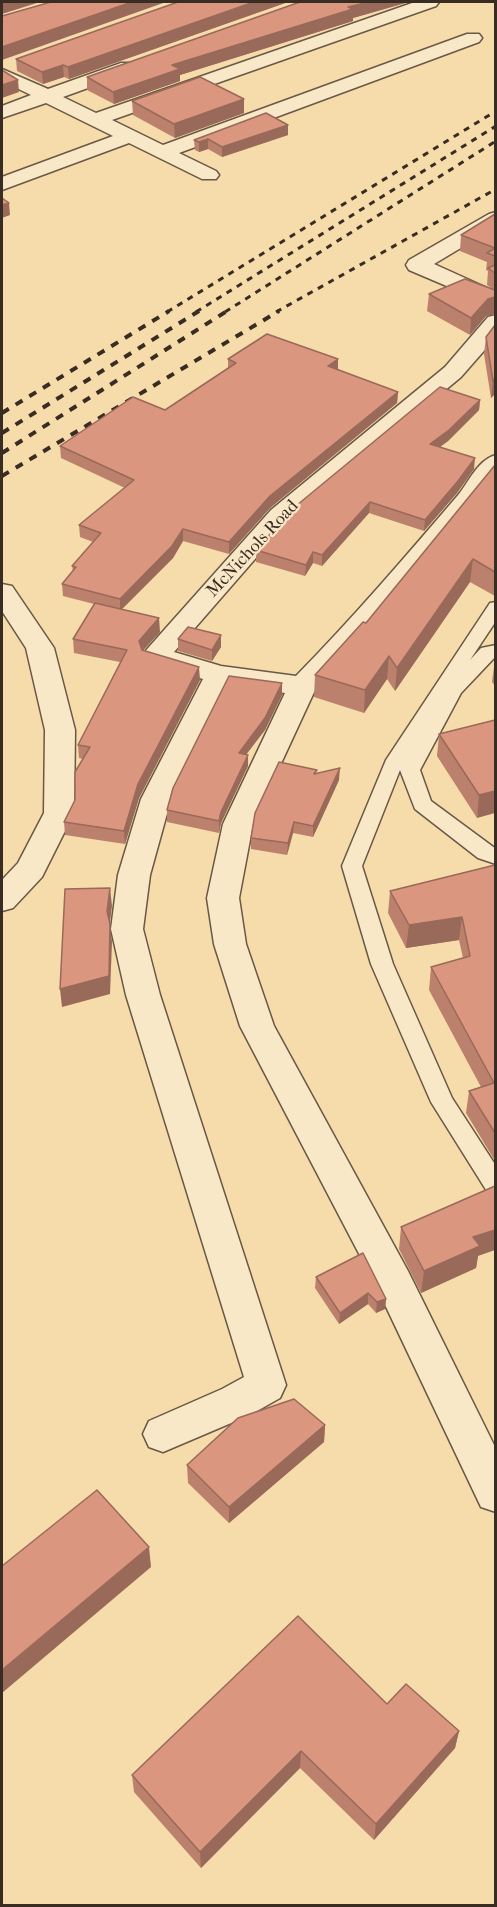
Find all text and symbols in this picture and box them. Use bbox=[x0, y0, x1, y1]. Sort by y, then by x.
street label: McNichols Road bbox=[202, 496, 304, 602]

